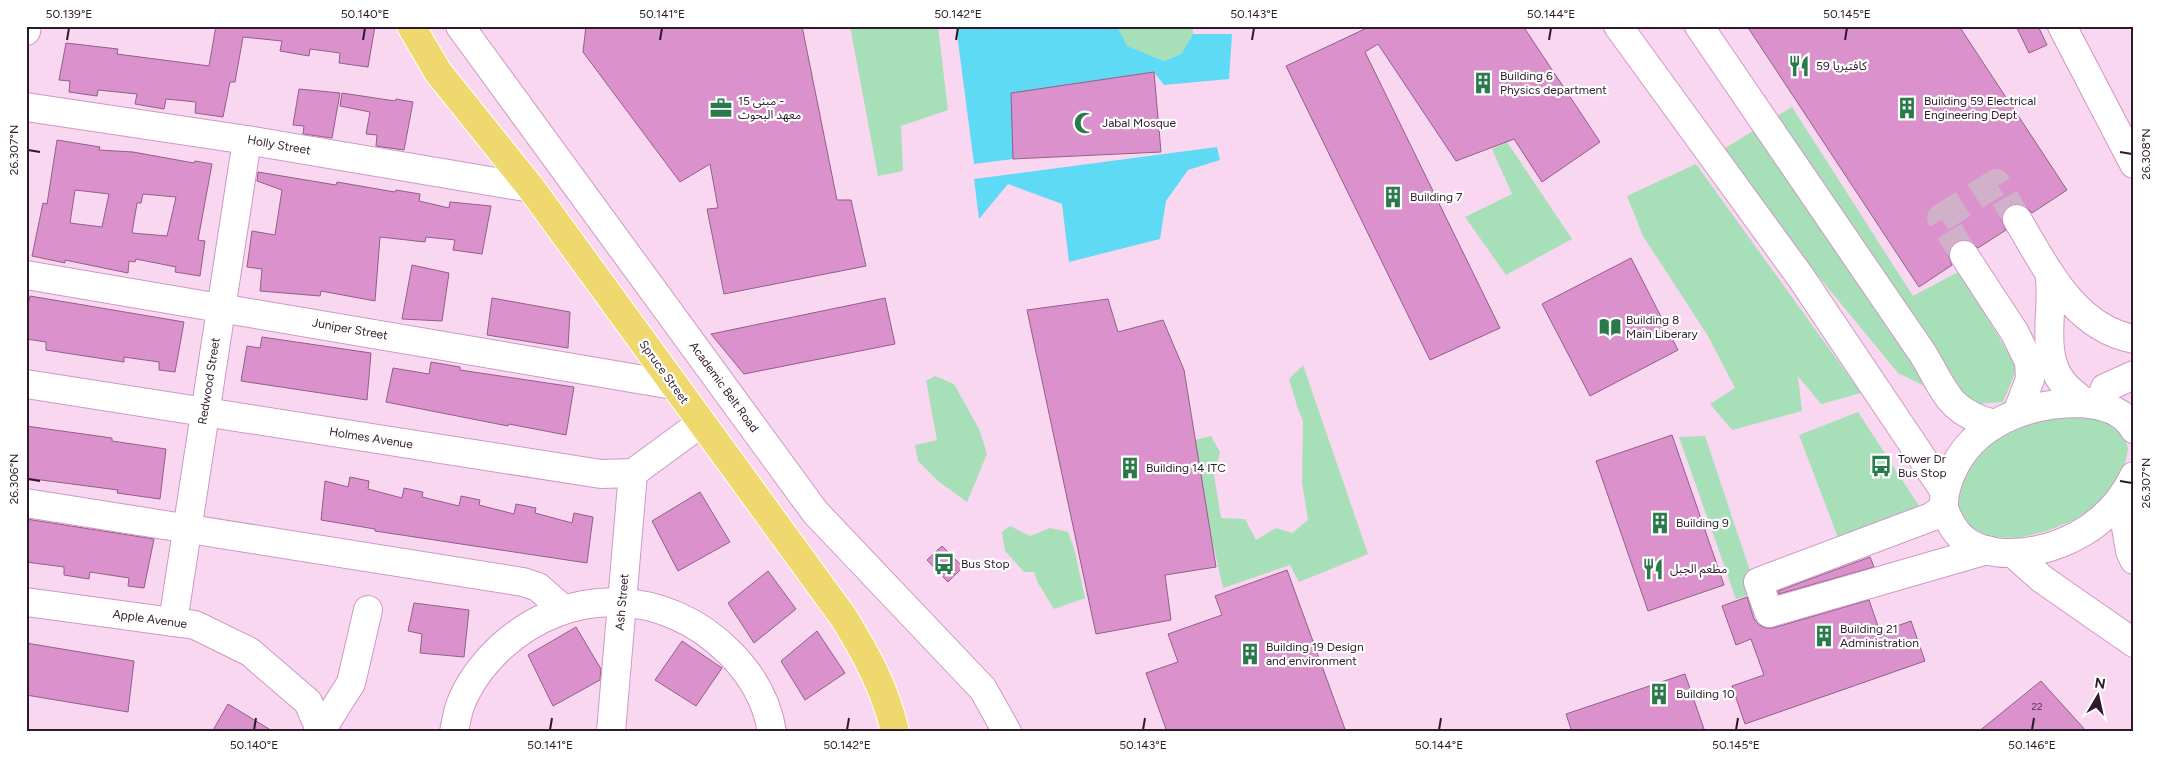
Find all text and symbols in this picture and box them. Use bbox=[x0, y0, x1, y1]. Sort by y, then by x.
text: 50.139°E bbox=[46, 7, 92, 21]
text: 50.140°E bbox=[341, 7, 389, 21]
text: 50.141°E bbox=[639, 7, 685, 21]
text: 50.142°E bbox=[934, 7, 982, 21]
text: 50.143°E bbox=[1230, 7, 1278, 21]
text: 50.144°E bbox=[1527, 7, 1575, 21]
text: 50.145°E bbox=[1823, 7, 1871, 21]
restaurant icon: كافتيريا 59 bbox=[1786, 53, 1812, 79]
place label: كافتيريا 59 bbox=[1816, 59, 1868, 73]
place label: Building 6 Physics department bbox=[1500, 69, 1607, 97]
building icon: Building 6 Physics department bbox=[1470, 70, 1496, 96]
place label: مبنى 15 - معهد البحوث bbox=[738, 94, 801, 122]
place label: Building 59 Electrical Engineering Dept bbox=[1924, 94, 2036, 122]
office icon: مبنى 15 - معهد البحوث bbox=[708, 95, 734, 121]
building icon: Building 59 Electrical Engineering Dept bbox=[1894, 95, 1920, 121]
mosque icon: Jabal Mosque bbox=[1072, 110, 1098, 136]
place label: Jabal Mosque bbox=[1102, 116, 1176, 130]
text: 26.307°N bbox=[7, 125, 21, 175]
text: 26.308°N bbox=[2139, 128, 2153, 180]
street label: Holly Street bbox=[246, 133, 312, 158]
building icon: Building 7 bbox=[1380, 184, 1406, 210]
place label: Building 7 bbox=[1410, 190, 1463, 204]
place label: Building 8 Main Liberary bbox=[1626, 313, 1699, 341]
library icon: Building 8 Main Liberary bbox=[1597, 314, 1623, 340]
street label: Juniper Street bbox=[311, 315, 389, 343]
street label: Redwood Street bbox=[195, 336, 223, 425]
street label: Spruce Street bbox=[636, 338, 692, 407]
street label: Academic Belt Road bbox=[686, 339, 762, 435]
street label: Holmes Avenue bbox=[328, 424, 414, 452]
place label: Tower Dr Bus Stop bbox=[1898, 452, 1947, 480]
bus stop icon: Tower Dr Bus Stop bbox=[1868, 453, 1894, 479]
text: 26.306°N bbox=[7, 454, 21, 504]
building icon: Building 14 ITC bbox=[1117, 455, 1143, 481]
text: 26.307°N bbox=[2139, 458, 2153, 508]
place label: Building 14 ITC bbox=[1146, 461, 1226, 475]
building icon: Building 9 bbox=[1647, 510, 1673, 536]
place label: Building 9 bbox=[1676, 516, 1729, 530]
bus stop icon: Bus Stop bbox=[931, 551, 957, 577]
restaurant icon: مطعم الجبل bbox=[1640, 556, 1666, 582]
place label: Bus Stop bbox=[961, 557, 1010, 571]
place label: مطعم الجبل bbox=[1670, 562, 1727, 578]
street label: Ash Street bbox=[613, 573, 631, 631]
street label: Apple Avenue bbox=[112, 607, 189, 631]
place label: Building 21 Administration bbox=[1840, 622, 1919, 650]
building icon: Building 21 Administration bbox=[1811, 623, 1837, 649]
place label: Building 19 Design and environment bbox=[1266, 640, 1364, 668]
building icon: Building 19 Design and environment bbox=[1237, 641, 1263, 667]
north arrow bbox=[2072, 670, 2122, 720]
text: N bbox=[2093, 674, 2107, 693]
building icon: Building 10 bbox=[1646, 681, 1672, 707]
place label: Building 10 bbox=[1676, 687, 1735, 701]
house number: 22 bbox=[2031, 700, 2043, 713]
text: 50.140°E bbox=[230, 738, 278, 752]
text: 50.141°E bbox=[527, 738, 573, 752]
text: 50.142°E bbox=[823, 738, 871, 752]
text: 50.143°E bbox=[1119, 738, 1167, 752]
text: 50.144°E bbox=[1415, 738, 1463, 752]
text: 50.145°E bbox=[1712, 738, 1760, 752]
text: 50.146°E bbox=[2008, 738, 2056, 752]

